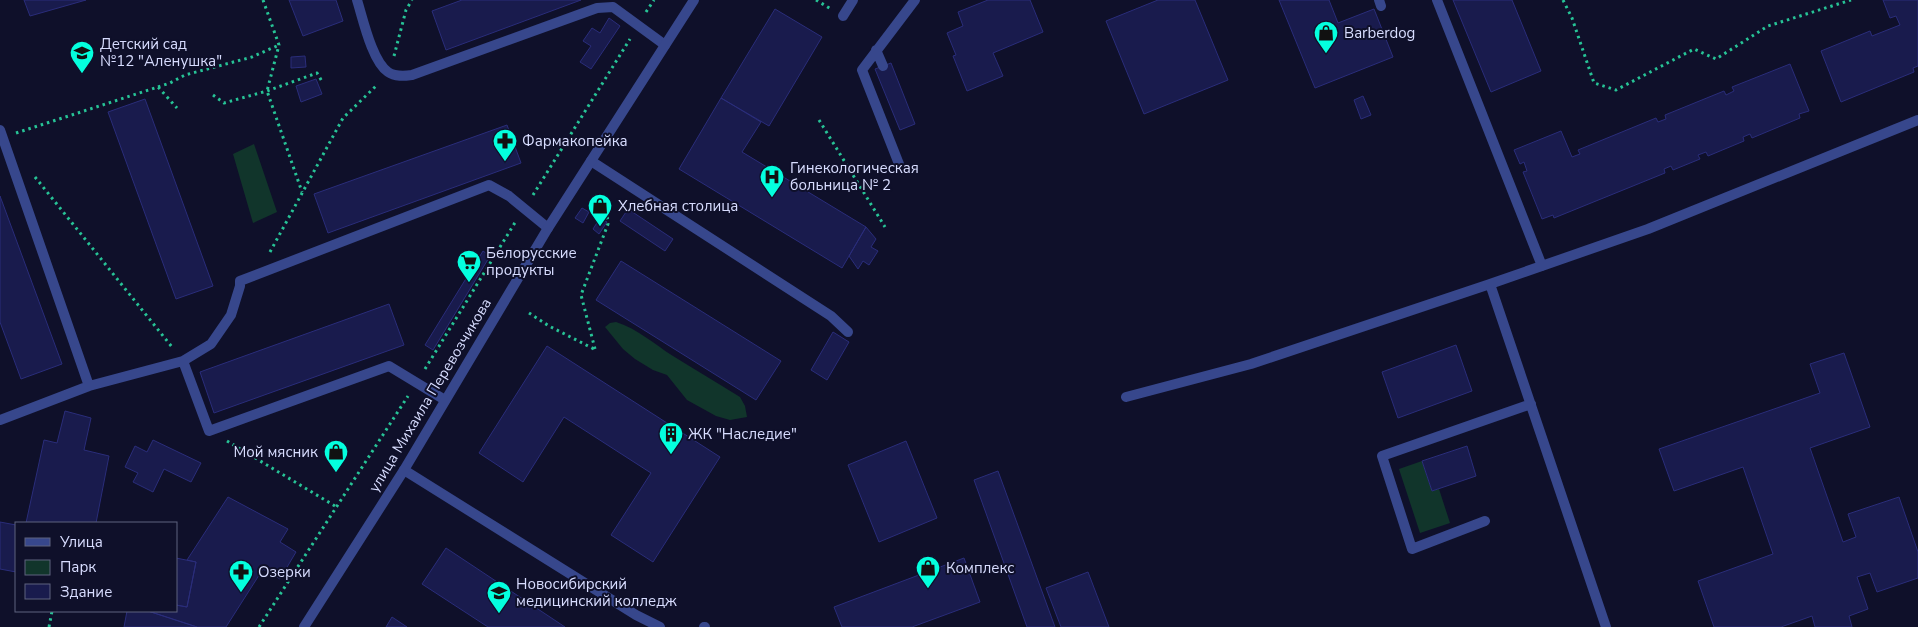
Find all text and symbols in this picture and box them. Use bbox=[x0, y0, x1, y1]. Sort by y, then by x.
shop icon: Barberdog bbox=[1313, 20, 1339, 54]
place label: Barberdog bbox=[1344, 23, 1415, 43]
place label: Детский сад №12 "Аленушка" bbox=[100, 34, 222, 71]
school or university icon: Детский сад №12 "Аленушка" bbox=[69, 40, 95, 74]
pharmacy icon: Фармакопейка bbox=[492, 128, 518, 162]
place label: Фармакопейка bbox=[522, 131, 628, 151]
place label: Гинекологическая больница № 2 bbox=[790, 158, 919, 195]
hospital icon: Гинекологическая больница № 2 bbox=[759, 164, 785, 198]
shop icon: Хлебная столица bbox=[587, 193, 613, 227]
place label: Хлебная столица bbox=[618, 196, 738, 216]
place label: Белорусские продукты bbox=[486, 243, 577, 280]
supermarket icon: Белорусские продукты bbox=[456, 249, 482, 283]
street label: улица Михаила Перевозчикова bbox=[364, 294, 496, 496]
building icon: ЖК "Наследие" bbox=[658, 421, 684, 455]
place label: ЖК "Наследие" bbox=[688, 424, 797, 444]
shop icon: Мой мясник bbox=[323, 439, 349, 473]
place label: Мой мясник bbox=[234, 442, 318, 462]
legend bbox=[15, 522, 178, 612]
text: Улица bbox=[59, 532, 103, 552]
shop icon: Комплекс bbox=[915, 555, 941, 589]
text: Парк bbox=[60, 557, 96, 577]
place label: Комплекс bbox=[946, 558, 1014, 578]
pharmacy icon: Озерки bbox=[228, 559, 254, 593]
place label: Озерки bbox=[258, 562, 311, 582]
place label: Новосибирский медицинский колледж bbox=[516, 574, 677, 611]
school or university icon: Новосибирский медицинский колледж bbox=[486, 580, 512, 614]
text: Здание bbox=[60, 582, 112, 602]

